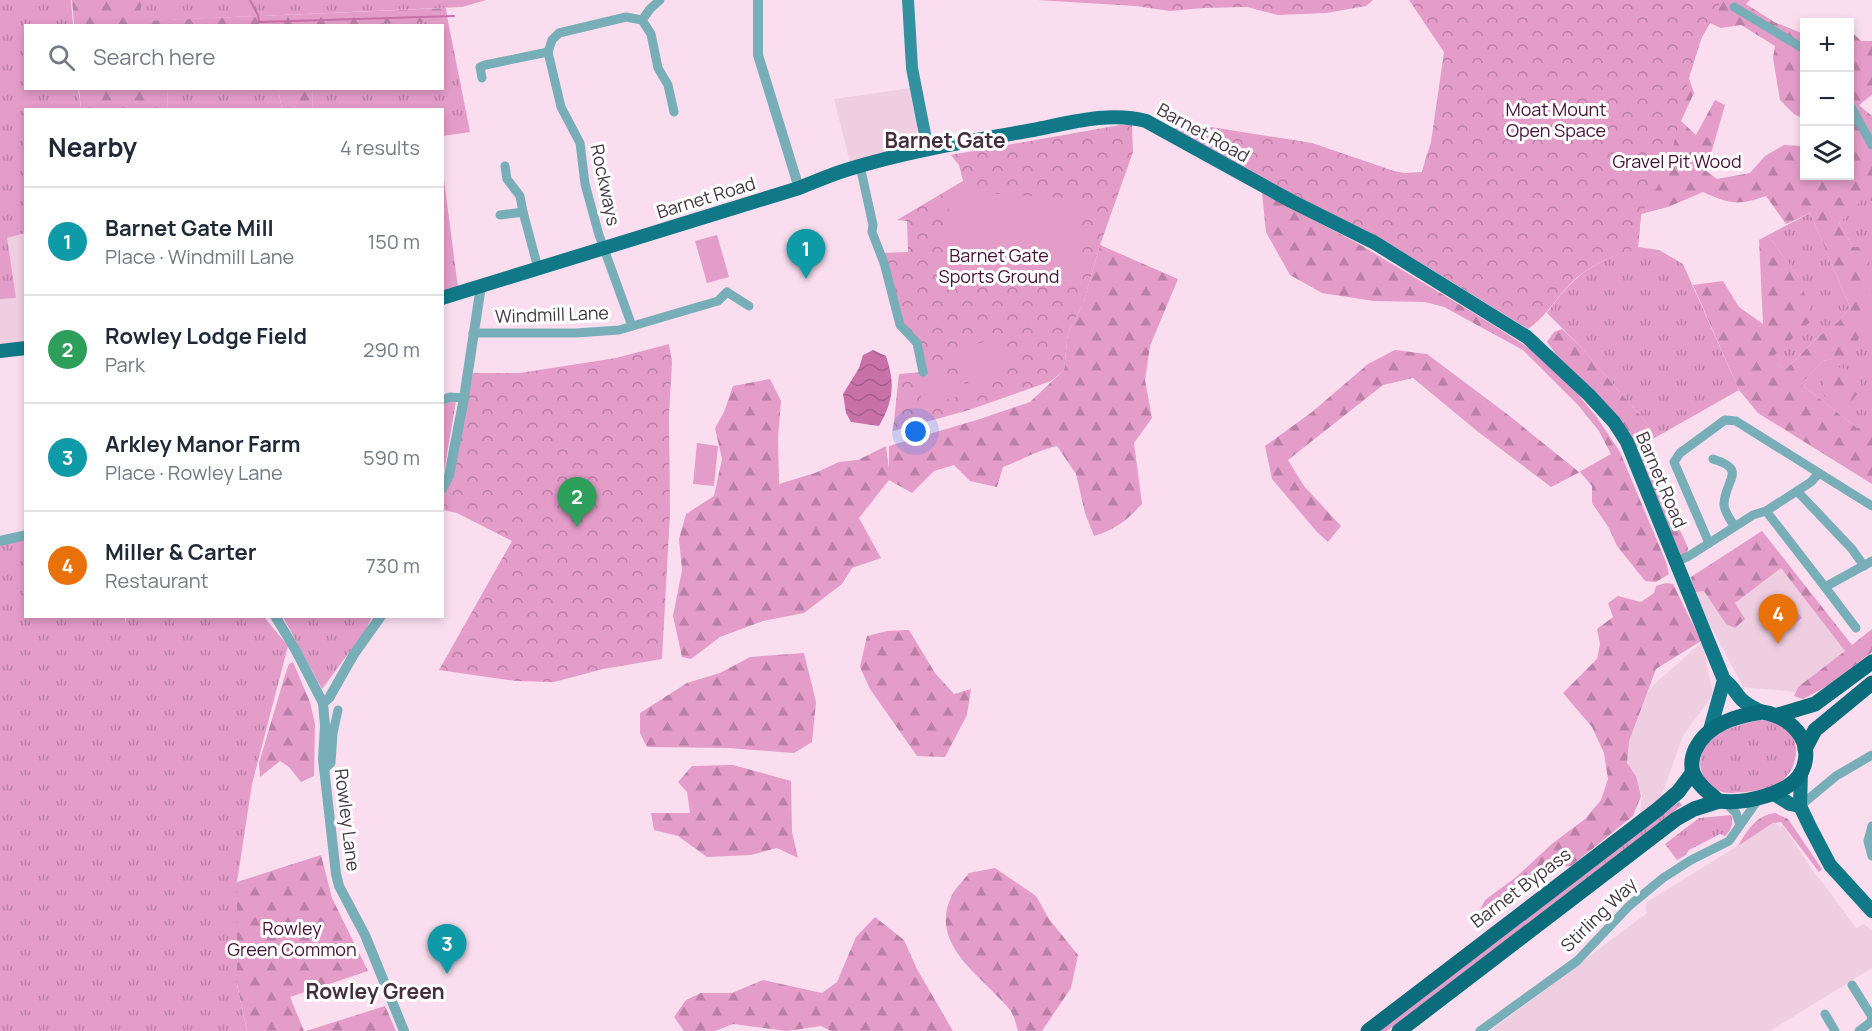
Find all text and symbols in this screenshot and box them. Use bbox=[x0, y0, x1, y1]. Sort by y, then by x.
map controls bbox=[1800, 18, 1854, 180]
button: + bbox=[1800, 18, 1854, 72]
search box bbox=[24, 24, 444, 90]
icon: search bbox=[45, 41, 78, 74]
text: Search here bbox=[93, 42, 215, 72]
button: − bbox=[1800, 72, 1854, 126]
street label: Barnet Road bbox=[1153, 97, 1254, 167]
park label: Moat Mount Open Space bbox=[1506, 97, 1606, 142]
district label: Barnet Gate bbox=[884, 126, 1006, 154]
button: layers bbox=[1800, 126, 1854, 180]
text: Nearby bbox=[48, 129, 137, 165]
text: 4 results bbox=[340, 134, 420, 161]
street label: Rockways bbox=[586, 142, 626, 228]
park label: Gravel Pit Wood bbox=[1612, 149, 1742, 173]
street label: Barnet Road bbox=[653, 171, 758, 223]
text: Barnet Gate Mill bbox=[105, 213, 274, 243]
text: 1 bbox=[63, 228, 72, 255]
text: 150 m bbox=[367, 228, 420, 255]
pin: 1 bbox=[786, 230, 826, 279]
text: Place · Windmill Lane bbox=[105, 243, 294, 270]
park label: Barnet Gate Sports Ground bbox=[939, 243, 1059, 288]
street label: Windmill Lane bbox=[495, 300, 609, 328]
text: Rowley Lodge Field bbox=[105, 321, 307, 351]
text: 2 bbox=[62, 336, 73, 363]
text: 290 m bbox=[363, 336, 420, 363]
text: Park bbox=[105, 351, 145, 378]
your location bbox=[901, 417, 930, 446]
street label: Barnet Road bbox=[1631, 428, 1693, 531]
text: Arkley Manor Farm bbox=[105, 429, 300, 459]
text: 3 bbox=[62, 444, 73, 471]
text: 590 m bbox=[363, 444, 420, 471]
text: Place · Rowley Lane bbox=[105, 459, 283, 486]
pin: 2 bbox=[558, 478, 596, 527]
text: Miller & Carter bbox=[105, 537, 257, 567]
text: 4 bbox=[61, 552, 74, 579]
text: 730 m bbox=[366, 552, 420, 579]
text: Restaurant bbox=[105, 567, 209, 594]
pin: 4 bbox=[1758, 594, 1798, 644]
street label: Rowley Lane bbox=[330, 767, 366, 873]
street label: Barnet Bypass bbox=[1465, 842, 1575, 933]
street label: Stirling Way bbox=[1555, 871, 1642, 957]
park label: Rowley Green Common bbox=[227, 916, 357, 961]
pin: 3 bbox=[428, 924, 466, 974]
district label: Rowley Green bbox=[305, 977, 445, 1005]

